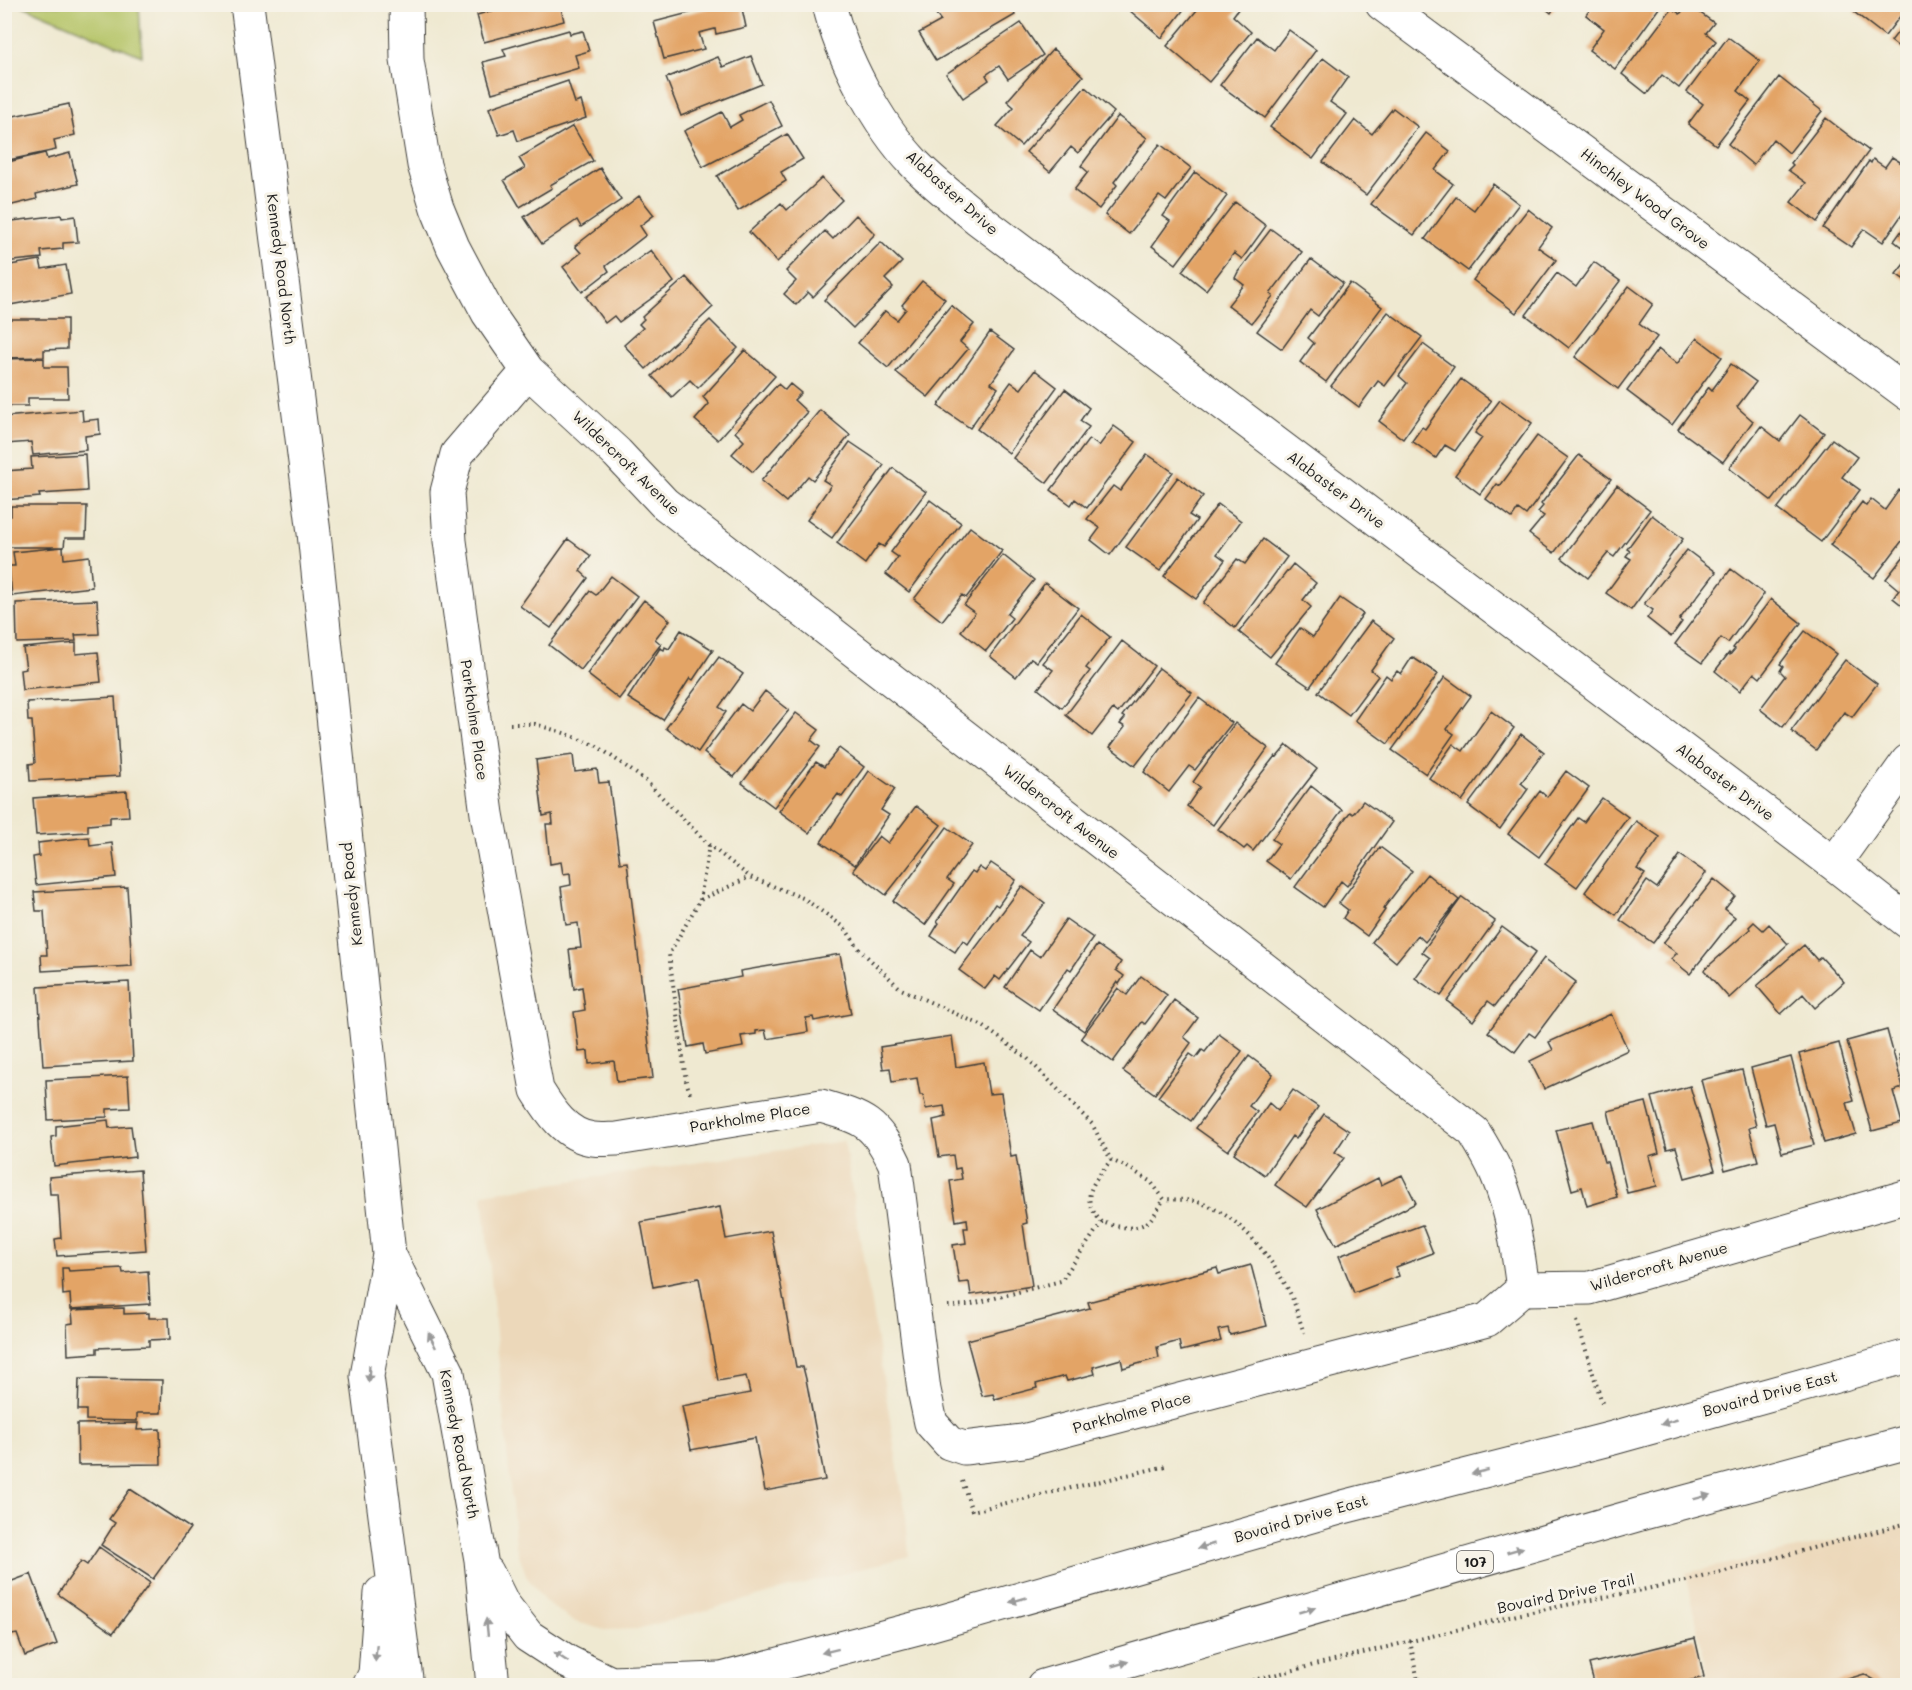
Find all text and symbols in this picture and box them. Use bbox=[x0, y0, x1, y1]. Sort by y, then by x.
street label: Hinchley Wood Grove bbox=[1577, 143, 1714, 253]
street label: Alabaster Drive bbox=[902, 145, 1003, 239]
street label: Kennedy Road North bbox=[263, 193, 301, 345]
street label: Wildercroft Avenue bbox=[569, 406, 685, 519]
street label: Alabaster Drive bbox=[1284, 446, 1390, 533]
street label: Parkholme Place bbox=[457, 658, 493, 781]
street label: Alabaster Drive bbox=[1673, 738, 1779, 825]
street label: Wildercroft Avenue bbox=[999, 760, 1124, 863]
street label: Kennedy Road bbox=[336, 841, 366, 947]
street label: Parkholme Place bbox=[688, 1098, 811, 1136]
street label: Wildercroft Avenue bbox=[1588, 1237, 1730, 1295]
one-way arrow bbox=[427, 1332, 437, 1349]
one-way arrow bbox=[364, 1365, 374, 1384]
street label: Bovaird Drive East bbox=[1700, 1365, 1839, 1421]
street label: Kennedy Road North bbox=[436, 1368, 484, 1520]
street label: Parkholme Place bbox=[1070, 1387, 1193, 1437]
one-way arrow bbox=[1660, 1418, 1678, 1427]
one-way arrow bbox=[1471, 1467, 1489, 1477]
street label: Bovaird Drive East bbox=[1232, 1489, 1370, 1547]
one-way arrow bbox=[1693, 1492, 1711, 1502]
one-way arrow bbox=[1197, 1542, 1215, 1551]
one-way arrow bbox=[1506, 1545, 1524, 1554]
road number: 107 bbox=[1457, 1551, 1493, 1573]
street label: Bovaird Drive Trail bbox=[1495, 1569, 1636, 1617]
one-way arrow bbox=[1009, 1596, 1027, 1605]
one-way arrow bbox=[1298, 1605, 1316, 1614]
one-way arrow bbox=[482, 1618, 492, 1637]
one-way arrow bbox=[371, 1643, 381, 1662]
one-way arrow bbox=[821, 1646, 839, 1656]
one-way arrow bbox=[553, 1652, 569, 1663]
one-way arrow bbox=[1110, 1658, 1129, 1668]

